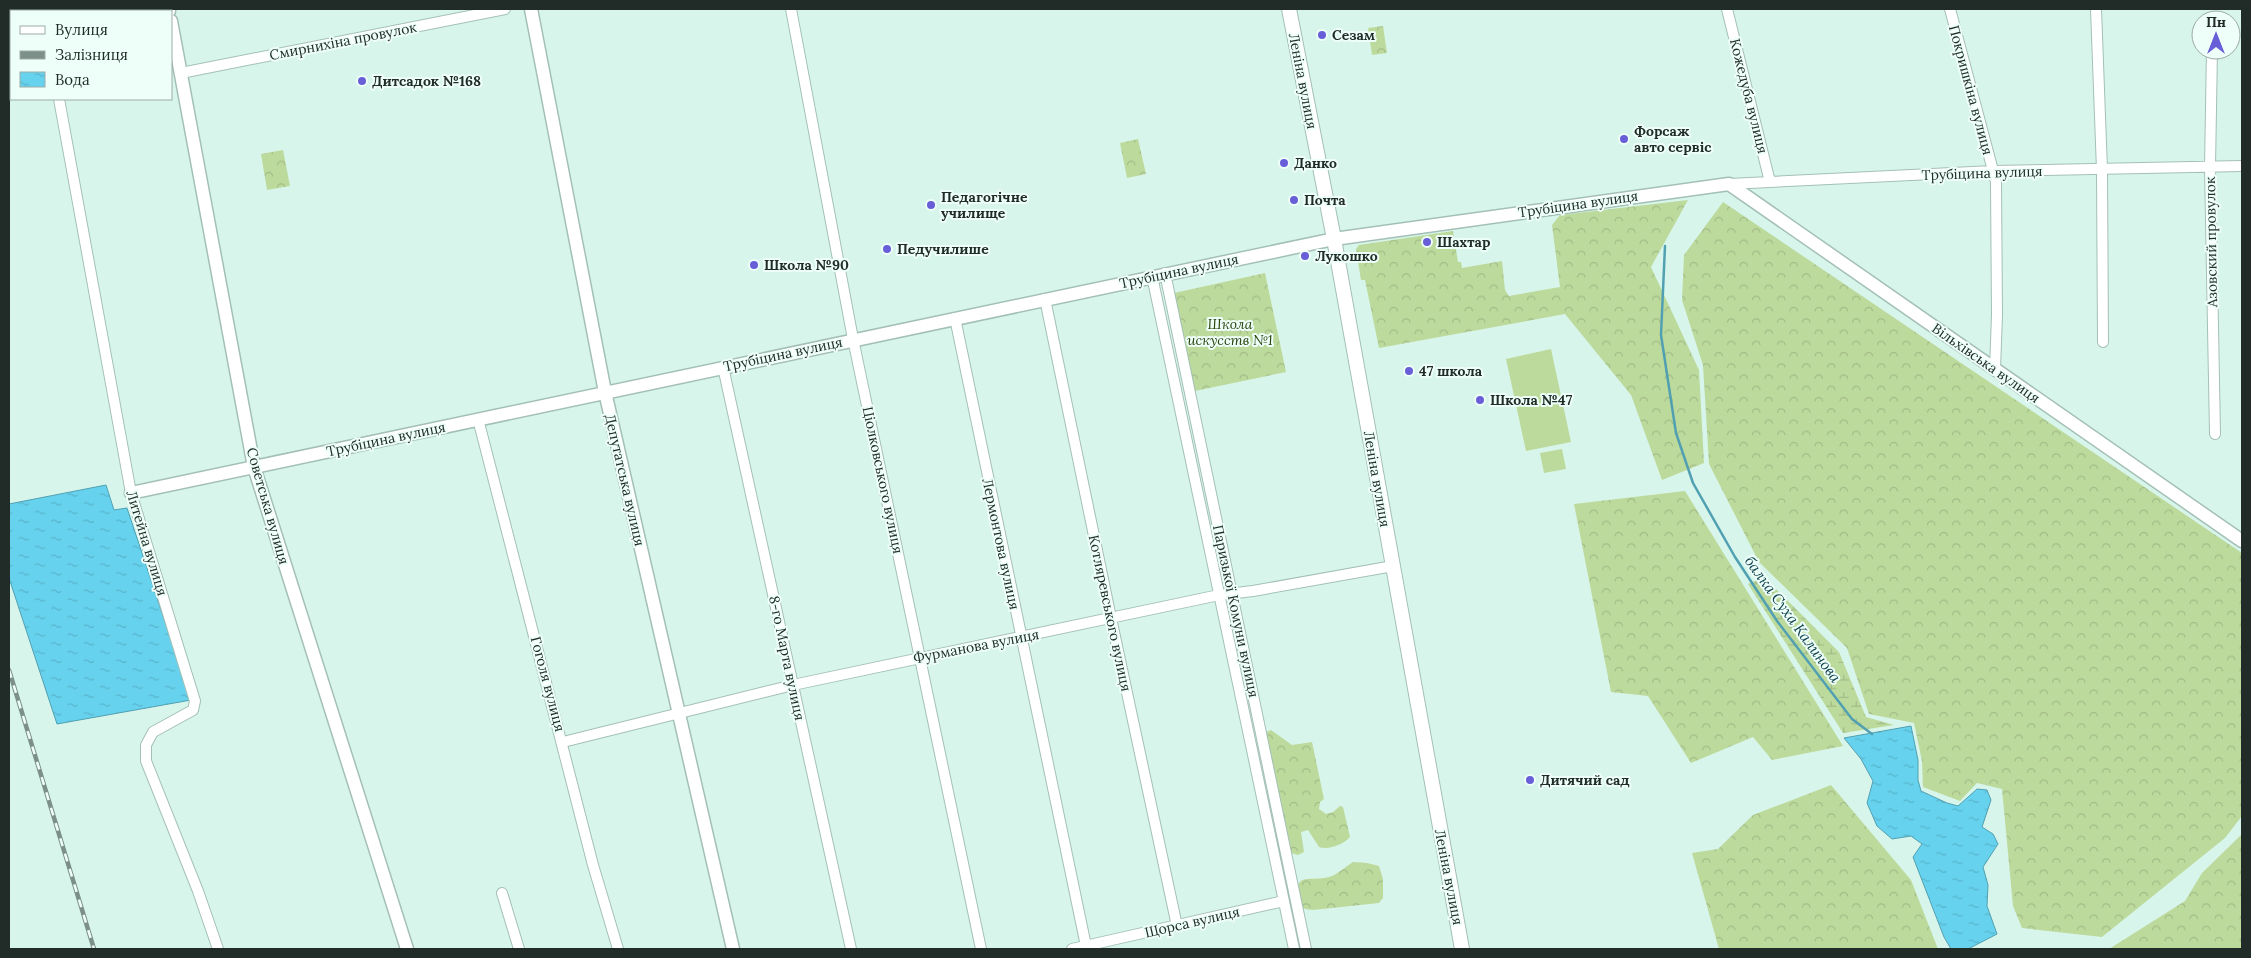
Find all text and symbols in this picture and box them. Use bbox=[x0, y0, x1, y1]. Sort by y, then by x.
legend bbox=[10, 10, 172, 100]
north arrow bbox=[2191, 10, 2241, 60]
text: Пн bbox=[2206, 13, 2226, 31]
street label: Смирнихіна провулок bbox=[268, 18, 419, 64]
text: Вулиця bbox=[55, 20, 108, 39]
street label: Покришкіна вулиця bbox=[1945, 23, 1997, 157]
place label: Сезам bbox=[1332, 26, 1375, 44]
marker: Сезам bbox=[1316, 29, 1328, 41]
street label: Леніна вулиця bbox=[1285, 32, 1321, 130]
street label: Кожедуба вулиця bbox=[1726, 37, 1772, 155]
text: Залізниця bbox=[55, 45, 128, 64]
text: Вода bbox=[55, 70, 90, 89]
place label: Дитсадок №168 bbox=[372, 72, 481, 90]
marker: Дитсадок №168 bbox=[356, 75, 368, 87]
place label: Форсаж авто сервіс bbox=[1634, 122, 1712, 156]
marker: Форсаж авто сервіс bbox=[1618, 133, 1630, 145]
place label: Данко bbox=[1294, 154, 1337, 172]
marker: Данко bbox=[1278, 157, 1290, 169]
street label: Трубіцина вулиця bbox=[1921, 162, 2043, 184]
street label: Азовский провулок bbox=[2201, 176, 2221, 309]
street label: Трубіцина вулиця bbox=[1517, 187, 1639, 221]
place label: Педагогічне училище bbox=[941, 188, 1028, 222]
place label: Почта bbox=[1304, 191, 1346, 209]
marker: Почта bbox=[1288, 194, 1300, 206]
marker: Педагогічне училище bbox=[925, 199, 937, 211]
place label: Шахтар bbox=[1437, 233, 1490, 251]
marker: Шахтар bbox=[1421, 236, 1433, 248]
place label: Педучилише bbox=[897, 240, 989, 258]
marker: Педучилише bbox=[881, 243, 893, 255]
place label: Лукошко bbox=[1315, 247, 1378, 265]
street label: Трубіцина вулиця bbox=[1118, 250, 1240, 292]
marker: Лукошко bbox=[1299, 250, 1311, 262]
place label: Школа №90 bbox=[764, 256, 849, 274]
marker: Школа №90 bbox=[748, 259, 760, 271]
park label: Школа искусств №1 bbox=[1187, 315, 1273, 349]
street label: Вільхівська вулиця bbox=[1929, 319, 2043, 407]
street label: Трубіцина вулиця bbox=[722, 333, 844, 375]
place label: 47 школа bbox=[1419, 362, 1483, 380]
marker: 47 школа bbox=[1403, 365, 1415, 377]
place label: Школа №47 bbox=[1490, 391, 1573, 409]
marker: Школа №47 bbox=[1474, 394, 1486, 406]
street label: Ціолковського вулиця bbox=[859, 405, 907, 555]
street label: Депутатська вулиця bbox=[601, 412, 649, 548]
street label: Трубіцина вулиця bbox=[325, 418, 447, 460]
street label: Леніна вулиця bbox=[1360, 430, 1394, 528]
street label: Советська вулиця bbox=[243, 445, 293, 567]
street label: Лермонтова вулиця bbox=[978, 477, 1024, 611]
street label: Литейна вулиця bbox=[122, 488, 172, 598]
street label: Паризької Комуни вулиця bbox=[1209, 523, 1263, 699]
street label: Котляревського вулиця bbox=[1085, 533, 1135, 693]
water label: балка Суха Калинова bbox=[1741, 552, 1846, 687]
street label: 8-го Марта вулиця bbox=[765, 594, 809, 722]
street label: Фурманова вулиця bbox=[912, 625, 1040, 667]
street label: Гоголя вулиця bbox=[527, 634, 569, 734]
place label: Дитячий сад bbox=[1540, 771, 1630, 789]
marker: Дитячий сад bbox=[1524, 774, 1536, 786]
street label: Леніна вулиця bbox=[1431, 828, 1467, 926]
street label: Щорса вулиця bbox=[1143, 902, 1241, 942]

